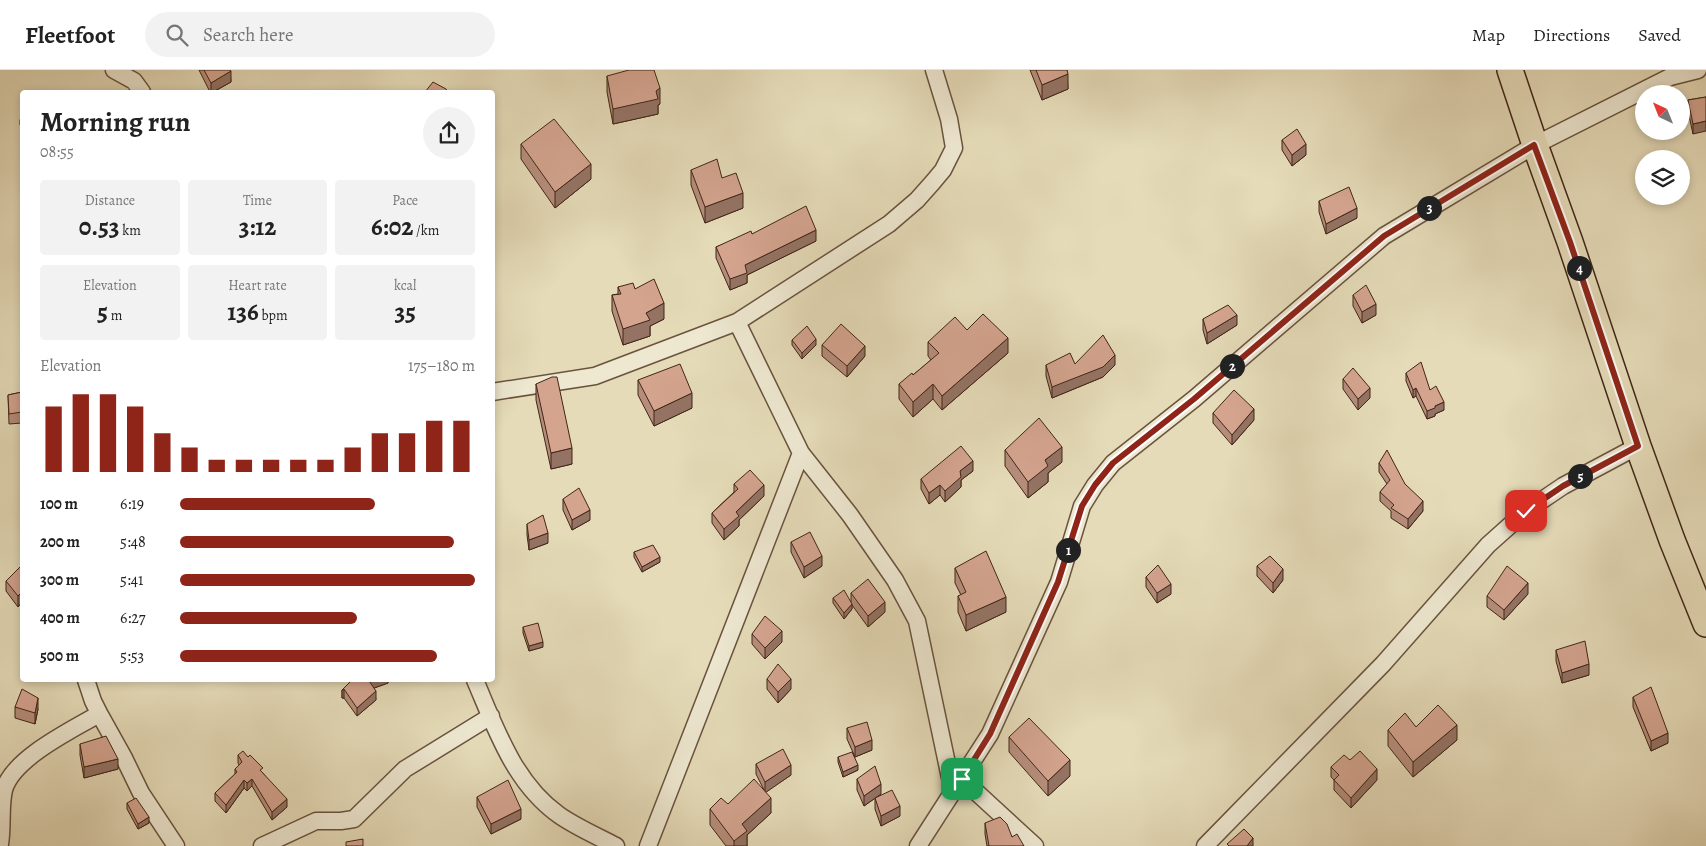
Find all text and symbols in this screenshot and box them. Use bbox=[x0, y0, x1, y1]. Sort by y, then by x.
search box bbox=[145, 12, 495, 57]
text: Fleetfoot bbox=[25, 19, 115, 51]
icon: search bbox=[163, 21, 191, 49]
text: Search here bbox=[203, 22, 293, 48]
text: Map bbox=[1472, 23, 1505, 47]
text: Directions bbox=[1533, 23, 1610, 47]
text: Saved bbox=[1638, 23, 1681, 47]
north arrow bbox=[1635, 85, 1690, 140]
map controls bbox=[1635, 85, 1690, 205]
text: Morning run bbox=[40, 103, 190, 141]
button: share bbox=[423, 107, 475, 159]
text: 08:55 bbox=[40, 141, 74, 163]
button: layers bbox=[1635, 150, 1690, 205]
text: Distance bbox=[85, 191, 135, 210]
text: Time bbox=[243, 191, 272, 210]
text: Pace bbox=[392, 191, 418, 210]
pin: 3 bbox=[1416, 196, 1442, 220]
text: 3 bbox=[1426, 199, 1433, 218]
text: 0.53 bbox=[79, 210, 120, 244]
text: 3:12 bbox=[239, 210, 276, 244]
text: 6:02 bbox=[371, 210, 413, 244]
text: km bbox=[120, 221, 141, 240]
text: /km bbox=[413, 221, 439, 240]
pin: 4 bbox=[1566, 256, 1592, 280]
text: 4 bbox=[1576, 259, 1583, 278]
text: Elevation bbox=[83, 276, 137, 295]
text: Heart rate bbox=[228, 276, 287, 295]
text: kcal bbox=[394, 276, 416, 295]
text: 5 bbox=[97, 295, 108, 329]
text: 136 bbox=[227, 295, 259, 329]
text: 35 bbox=[394, 295, 416, 329]
text: m bbox=[108, 306, 122, 325]
text: bpm bbox=[259, 306, 288, 325]
pin: 2 bbox=[1220, 354, 1244, 378]
text: Elevation bbox=[40, 355, 101, 377]
text: 175–180 m bbox=[408, 355, 475, 377]
text: 2 bbox=[1229, 357, 1236, 376]
pin: 5 bbox=[1568, 464, 1592, 488]
text: 5 bbox=[1578, 467, 1583, 486]
pin bbox=[1505, 490, 1547, 532]
text: 100 m bbox=[40, 493, 78, 515]
text: 6:19 bbox=[120, 493, 144, 515]
icon: check bbox=[1512, 497, 1540, 525]
text: 200 m bbox=[40, 531, 80, 553]
text: 5:48 bbox=[120, 531, 146, 553]
pin: 1 bbox=[1056, 538, 1080, 562]
text: 1 bbox=[1066, 541, 1071, 560]
text: 300 m bbox=[40, 569, 79, 591]
text: 5:41 bbox=[120, 569, 143, 591]
text: 400 m bbox=[40, 607, 80, 629]
text: 6:27 bbox=[120, 607, 146, 629]
text: 500 m bbox=[40, 645, 79, 667]
text: 5:53 bbox=[120, 645, 144, 667]
pin bbox=[941, 758, 983, 800]
icon: arrive bbox=[948, 765, 976, 793]

